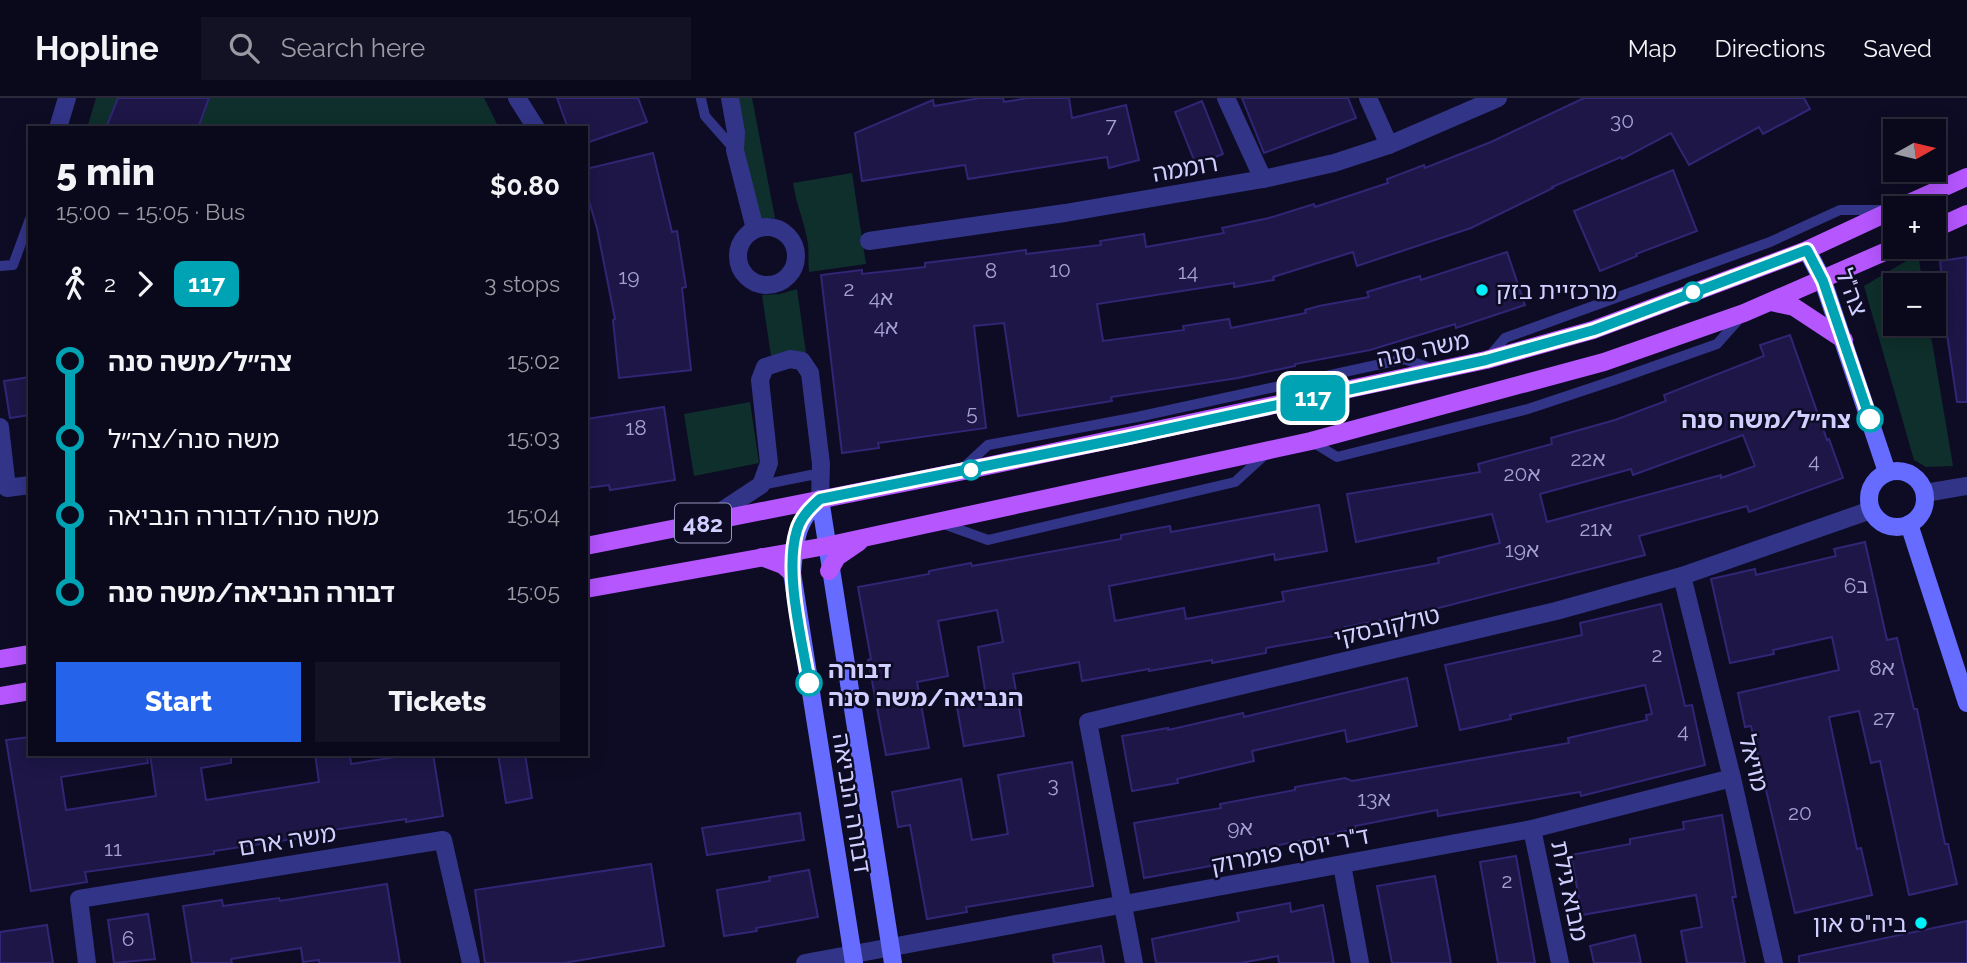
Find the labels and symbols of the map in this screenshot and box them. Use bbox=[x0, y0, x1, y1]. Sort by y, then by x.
house number: 30 bbox=[1610, 108, 1634, 133]
house number: 7 bbox=[1105, 112, 1117, 137]
north arrow bbox=[1883, 119, 1946, 182]
street label: רוממה bbox=[1150, 148, 1220, 188]
house number: 10 bbox=[1049, 257, 1071, 282]
house number: 8 bbox=[985, 258, 997, 283]
house number: 14 bbox=[1178, 259, 1198, 284]
house number: 19 bbox=[618, 264, 640, 289]
street label: צה"ל bbox=[1830, 264, 1874, 320]
house number: 2 bbox=[844, 276, 854, 301]
place label: מרכזיית בזק bbox=[1496, 276, 1617, 305]
marker: מרכזיית בזק bbox=[1474, 282, 1490, 298]
unlabelled marker bbox=[1683, 282, 1703, 302]
house number: 4א bbox=[869, 285, 893, 310]
house number: 4א bbox=[874, 314, 898, 339]
street label: משה סנה bbox=[1374, 325, 1472, 373]
line badge: 117 bbox=[1273, 375, 1353, 421]
house number: 5 bbox=[966, 400, 978, 425]
place label: צה״ל/משה סנה bbox=[1681, 405, 1851, 434]
marker: צה״ל/משה סנה bbox=[1857, 406, 1883, 432]
house number: 18 bbox=[625, 415, 647, 440]
house number: 22א bbox=[1570, 446, 1606, 471]
house number: 4 bbox=[1808, 448, 1820, 473]
unlabelled marker bbox=[961, 460, 981, 480]
house number: 20א bbox=[1503, 461, 1541, 486]
road number: 482 bbox=[675, 504, 731, 542]
house number: 21א bbox=[1579, 516, 1613, 541]
house number: 19א bbox=[1505, 537, 1539, 562]
house number: 6ב bbox=[1844, 573, 1868, 598]
street label: טולקובסקי bbox=[1331, 600, 1443, 652]
house number: 2 bbox=[1652, 642, 1662, 667]
place label: דבורה הנביאה/משה סנה bbox=[828, 655, 1024, 712]
house number: 8א bbox=[1869, 655, 1895, 680]
marker: דבורה הנביאה/משה סנה bbox=[796, 670, 822, 696]
house number: 27 bbox=[1873, 705, 1896, 730]
house number: 4 bbox=[1677, 718, 1689, 743]
street label: דבורה הנביאה bbox=[827, 731, 877, 875]
street label: מויאל bbox=[1733, 731, 1775, 795]
house number: 3 bbox=[1047, 772, 1059, 797]
house number: 13א bbox=[1357, 786, 1391, 811]
house number: 20 bbox=[1788, 800, 1812, 825]
house number: 9א bbox=[1227, 815, 1253, 840]
street label: משה ארם bbox=[236, 818, 338, 862]
street label: ד"ר יוסף פומרוק bbox=[1208, 820, 1372, 880]
house number: 11 bbox=[104, 836, 122, 861]
street label: מבוא גילת bbox=[1545, 838, 1595, 944]
house number: 2 bbox=[1502, 868, 1512, 893]
place label: ביה"ס און bbox=[1813, 909, 1907, 938]
marker: ביה"ס און bbox=[1913, 915, 1929, 931]
house number: 6 bbox=[122, 926, 134, 951]

